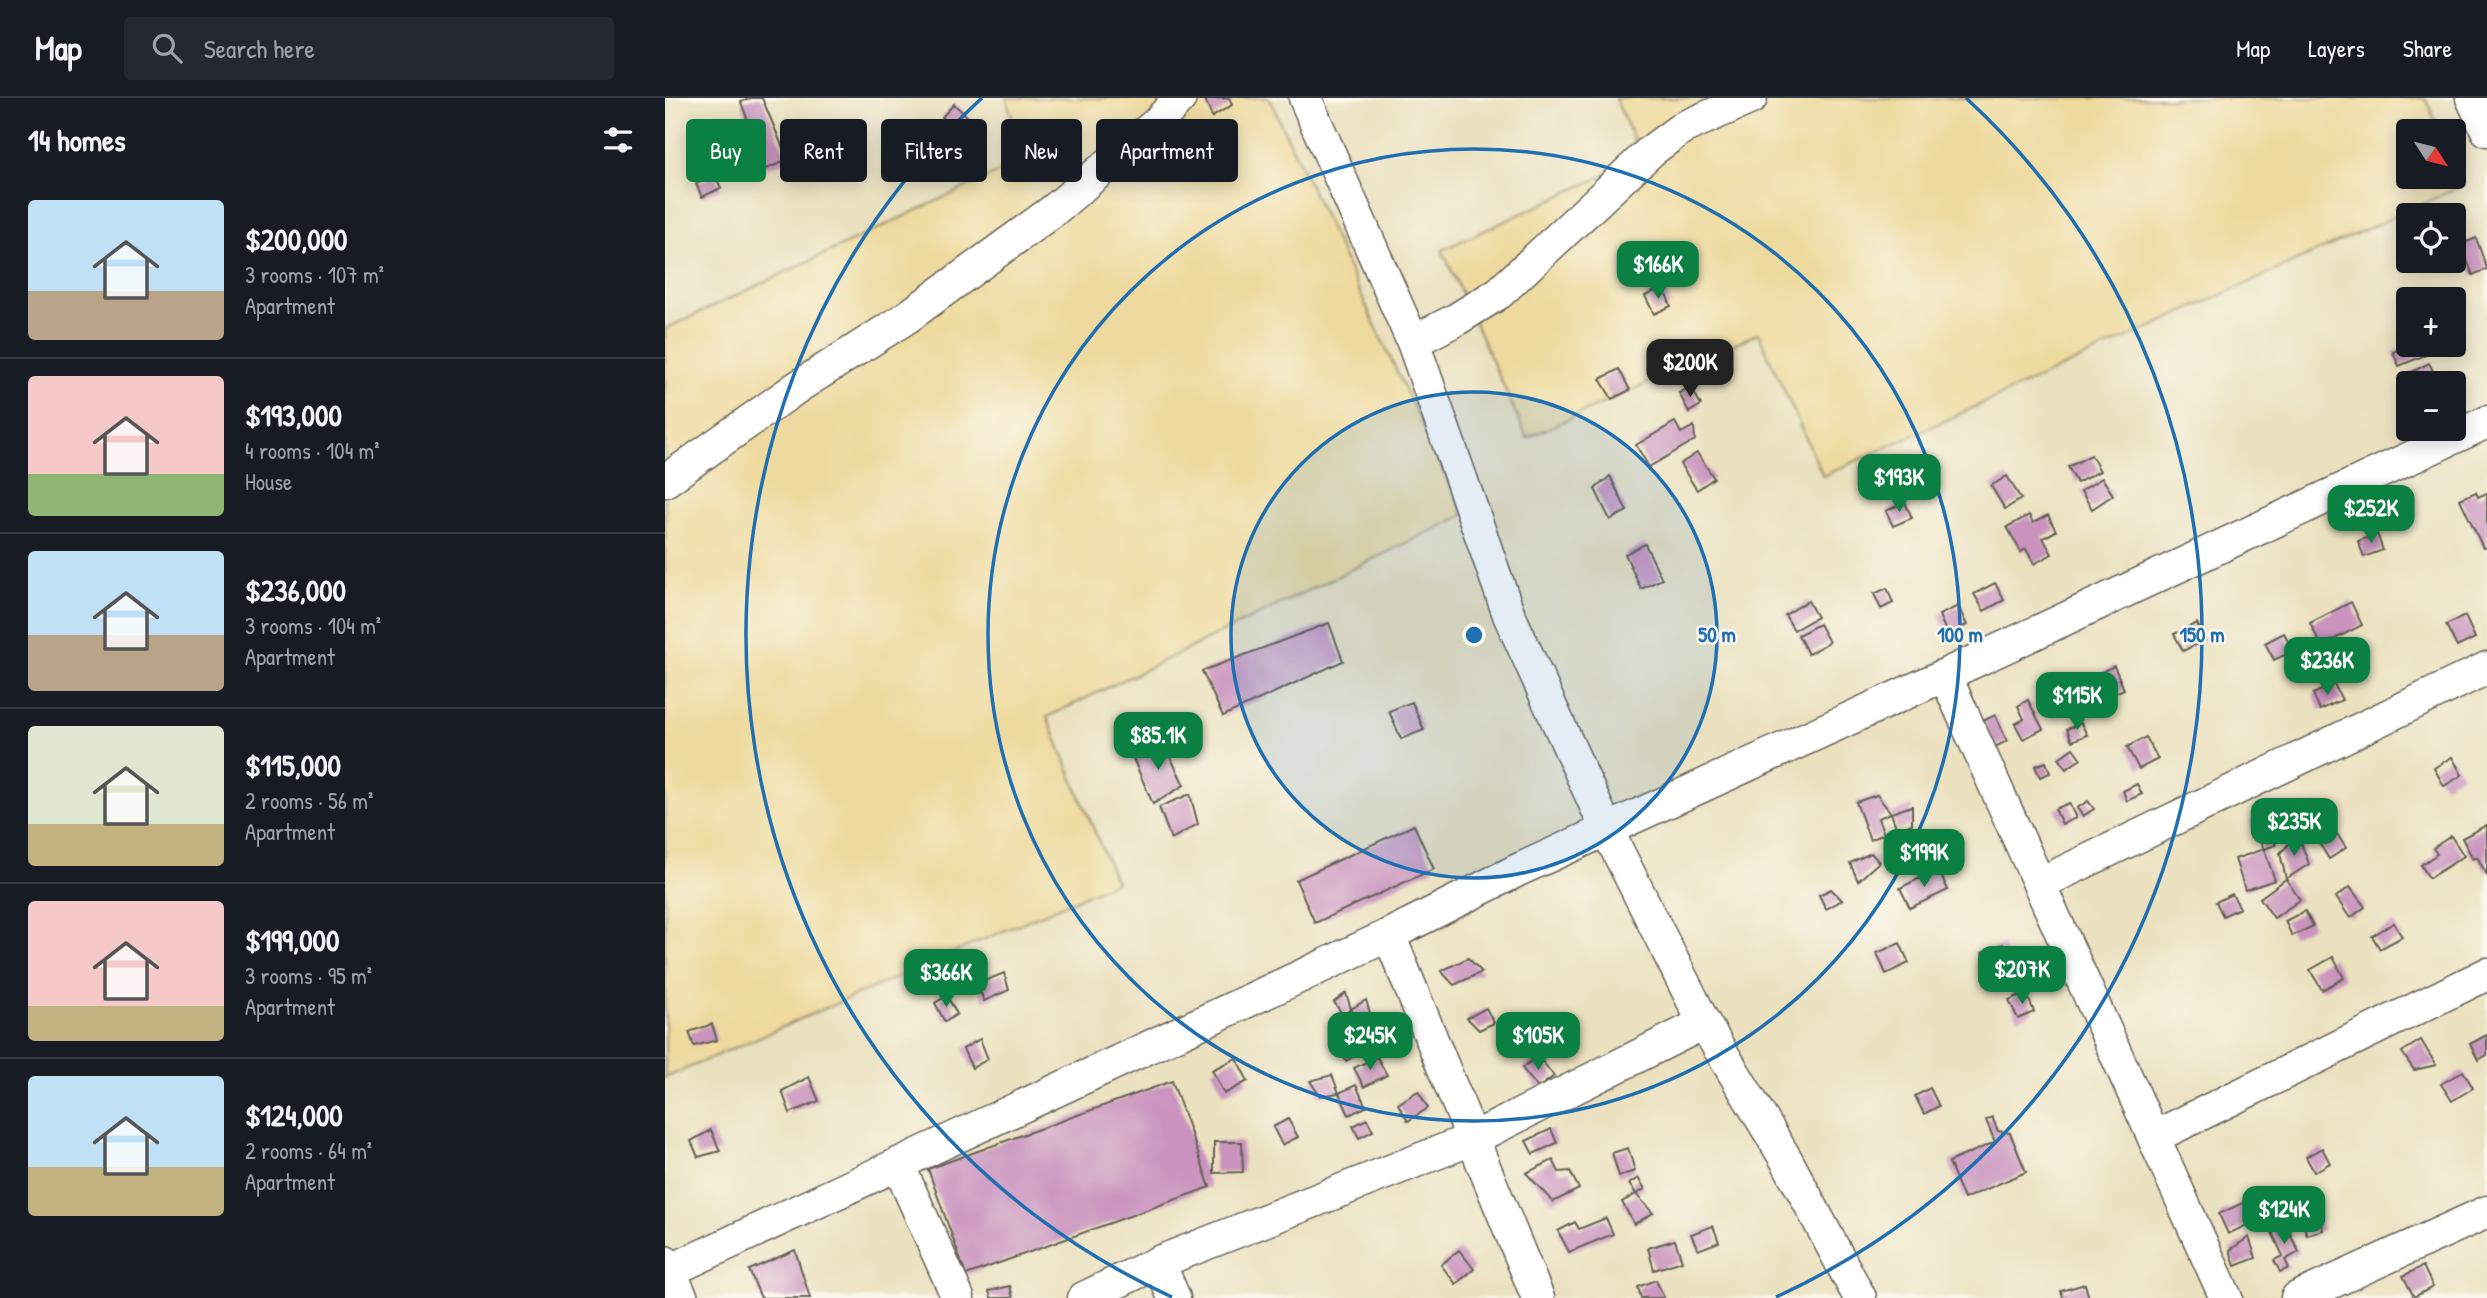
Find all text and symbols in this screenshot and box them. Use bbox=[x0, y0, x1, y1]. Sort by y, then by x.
search box bbox=[124, 17, 614, 80]
text: Map bbox=[35, 26, 82, 70]
icon: search bbox=[148, 29, 186, 67]
text: Search here bbox=[204, 31, 315, 66]
text: Map bbox=[2236, 32, 2270, 64]
text: Layers bbox=[2308, 32, 2365, 64]
text: Share bbox=[2403, 32, 2452, 64]
chip: Buy bbox=[686, 119, 766, 182]
chip: Rent bbox=[780, 119, 867, 182]
chip: Filters bbox=[881, 119, 987, 182]
chip: New bbox=[1001, 119, 1082, 182]
chip: Apartment bbox=[1096, 119, 1238, 182]
north arrow bbox=[2396, 119, 2466, 189]
map controls bbox=[2396, 119, 2466, 441]
text: 14 homes bbox=[28, 120, 126, 160]
icon: filters bbox=[599, 121, 637, 159]
button: locate bbox=[2396, 203, 2466, 273]
text: $200,000 bbox=[245, 219, 348, 259]
icon: home bbox=[84, 228, 168, 312]
pin: $166K bbox=[1609, 242, 1707, 301]
text: $166K bbox=[1633, 248, 1683, 279]
text: 3 rooms · 107 m² bbox=[245, 259, 384, 290]
button: + bbox=[2396, 287, 2466, 357]
text: Apartment bbox=[245, 290, 335, 321]
pin: $200K bbox=[1641, 340, 1739, 399]
text: $200K bbox=[1662, 346, 1718, 377]
button: − bbox=[2396, 371, 2466, 441]
text: $193,000 bbox=[245, 395, 342, 435]
icon: home bbox=[84, 404, 168, 488]
text: 4 rooms · 104 m² bbox=[245, 435, 379, 466]
pin: $193K bbox=[1850, 454, 1948, 514]
text: $193K bbox=[1874, 461, 1924, 492]
text: House bbox=[245, 466, 292, 497]
pin: $252K bbox=[2322, 486, 2420, 545]
text: $252K bbox=[2344, 492, 2398, 523]
text: $236,000 bbox=[245, 570, 346, 610]
icon: home bbox=[84, 579, 168, 663]
text: 3 rooms · 104 m² bbox=[245, 610, 381, 641]
text: 50 m bbox=[1698, 620, 1736, 649]
text: 100 m bbox=[1937, 620, 1983, 649]
text: 150 m bbox=[2179, 620, 2225, 649]
centre of rings bbox=[1462, 623, 1486, 647]
pin: $236K bbox=[2278, 638, 2376, 697]
text: Apartment bbox=[245, 641, 335, 672]
text: $236K bbox=[2300, 644, 2354, 675]
pin: $115K bbox=[2028, 672, 2126, 732]
text: $115K bbox=[2052, 679, 2102, 710]
pin: $85.1K bbox=[1101, 712, 1215, 772]
text: $85.1K bbox=[1130, 719, 1186, 750]
text: $115,000 bbox=[245, 745, 341, 785]
icon: home bbox=[84, 754, 168, 838]
text: 2 rooms · 56 m² bbox=[245, 785, 373, 816]
pin: $235K bbox=[2245, 798, 2343, 858]
text: $235K bbox=[2267, 805, 2321, 836]
text: Apartment bbox=[245, 816, 335, 847]
pin: $199K bbox=[1875, 830, 1973, 889]
text: $199K bbox=[1900, 836, 1948, 867]
text: $199,000 bbox=[245, 920, 340, 960]
icon: home bbox=[84, 929, 168, 1013]
pin: $207K bbox=[1973, 946, 2071, 1006]
pin: $366K bbox=[897, 950, 995, 1009]
text: $207K bbox=[1994, 953, 2050, 984]
text: $366K bbox=[920, 956, 972, 987]
text: 3 rooms · 95 m² bbox=[245, 960, 372, 991]
text: Apartment bbox=[245, 991, 335, 1022]
pin: $245K bbox=[1321, 1012, 1419, 1072]
pin: $105K bbox=[1489, 1012, 1587, 1072]
text: $245K bbox=[1344, 1019, 1396, 1050]
text: $105K bbox=[1512, 1019, 1564, 1050]
text: $124,000 bbox=[245, 1095, 343, 1135]
icon: home bbox=[84, 1104, 168, 1188]
text: 2 rooms · 64 m² bbox=[245, 1135, 372, 1166]
text: Apartment bbox=[245, 1166, 335, 1197]
pin: $124K bbox=[2235, 1186, 2333, 1246]
text: $124K bbox=[2258, 1193, 2310, 1224]

